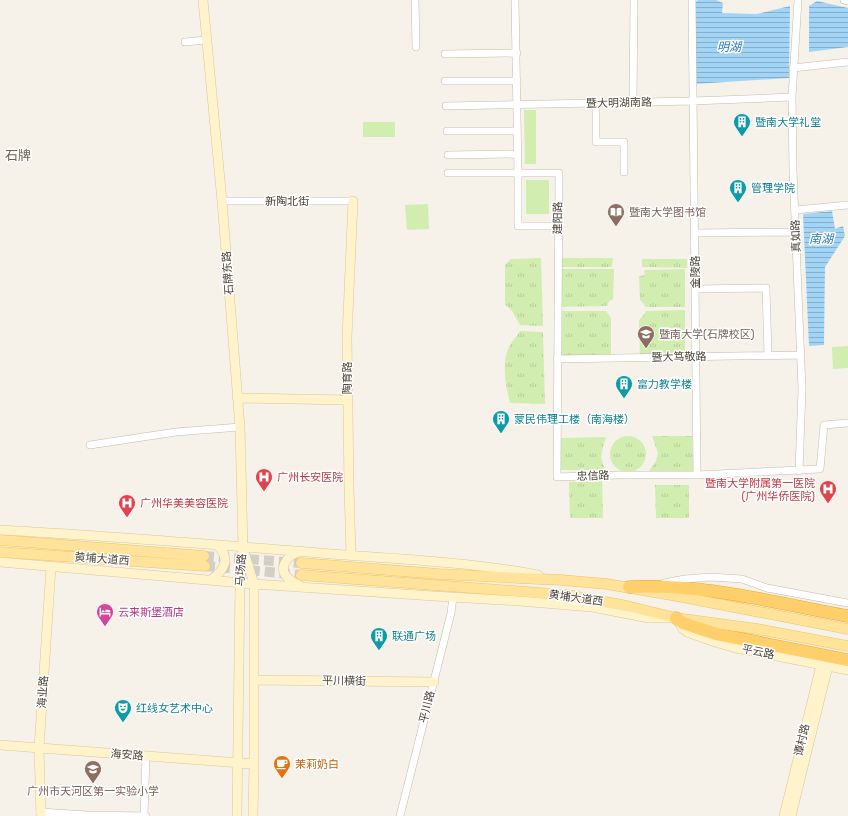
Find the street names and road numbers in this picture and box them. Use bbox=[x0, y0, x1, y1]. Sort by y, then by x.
street label: 暨大明湖南路 bbox=[586, 96, 652, 110]
street label: 新陶北街 bbox=[265, 195, 309, 208]
street label: 建阳路 bbox=[551, 201, 565, 235]
street label: 真如路 bbox=[789, 219, 803, 253]
street label: 石牌东路 bbox=[220, 251, 236, 295]
street label: 金陵路 bbox=[689, 256, 702, 289]
street label: 暨大笃敬路 bbox=[651, 350, 707, 364]
street label: 陶育路 bbox=[341, 362, 354, 395]
street label: 忠信路 bbox=[576, 469, 610, 483]
street label: 黄埔大道西 bbox=[74, 551, 130, 567]
street label: 马场路 bbox=[233, 553, 249, 587]
street label: 黄埔大道西 bbox=[548, 588, 604, 608]
street label: 平云路 bbox=[741, 642, 775, 662]
street label: 平川横街 bbox=[322, 674, 366, 688]
street label: 海业路 bbox=[35, 675, 51, 709]
street label: 平川路 bbox=[417, 689, 437, 725]
street label: 谭村路 bbox=[792, 722, 812, 758]
street label: 海安路 bbox=[110, 747, 144, 763]

